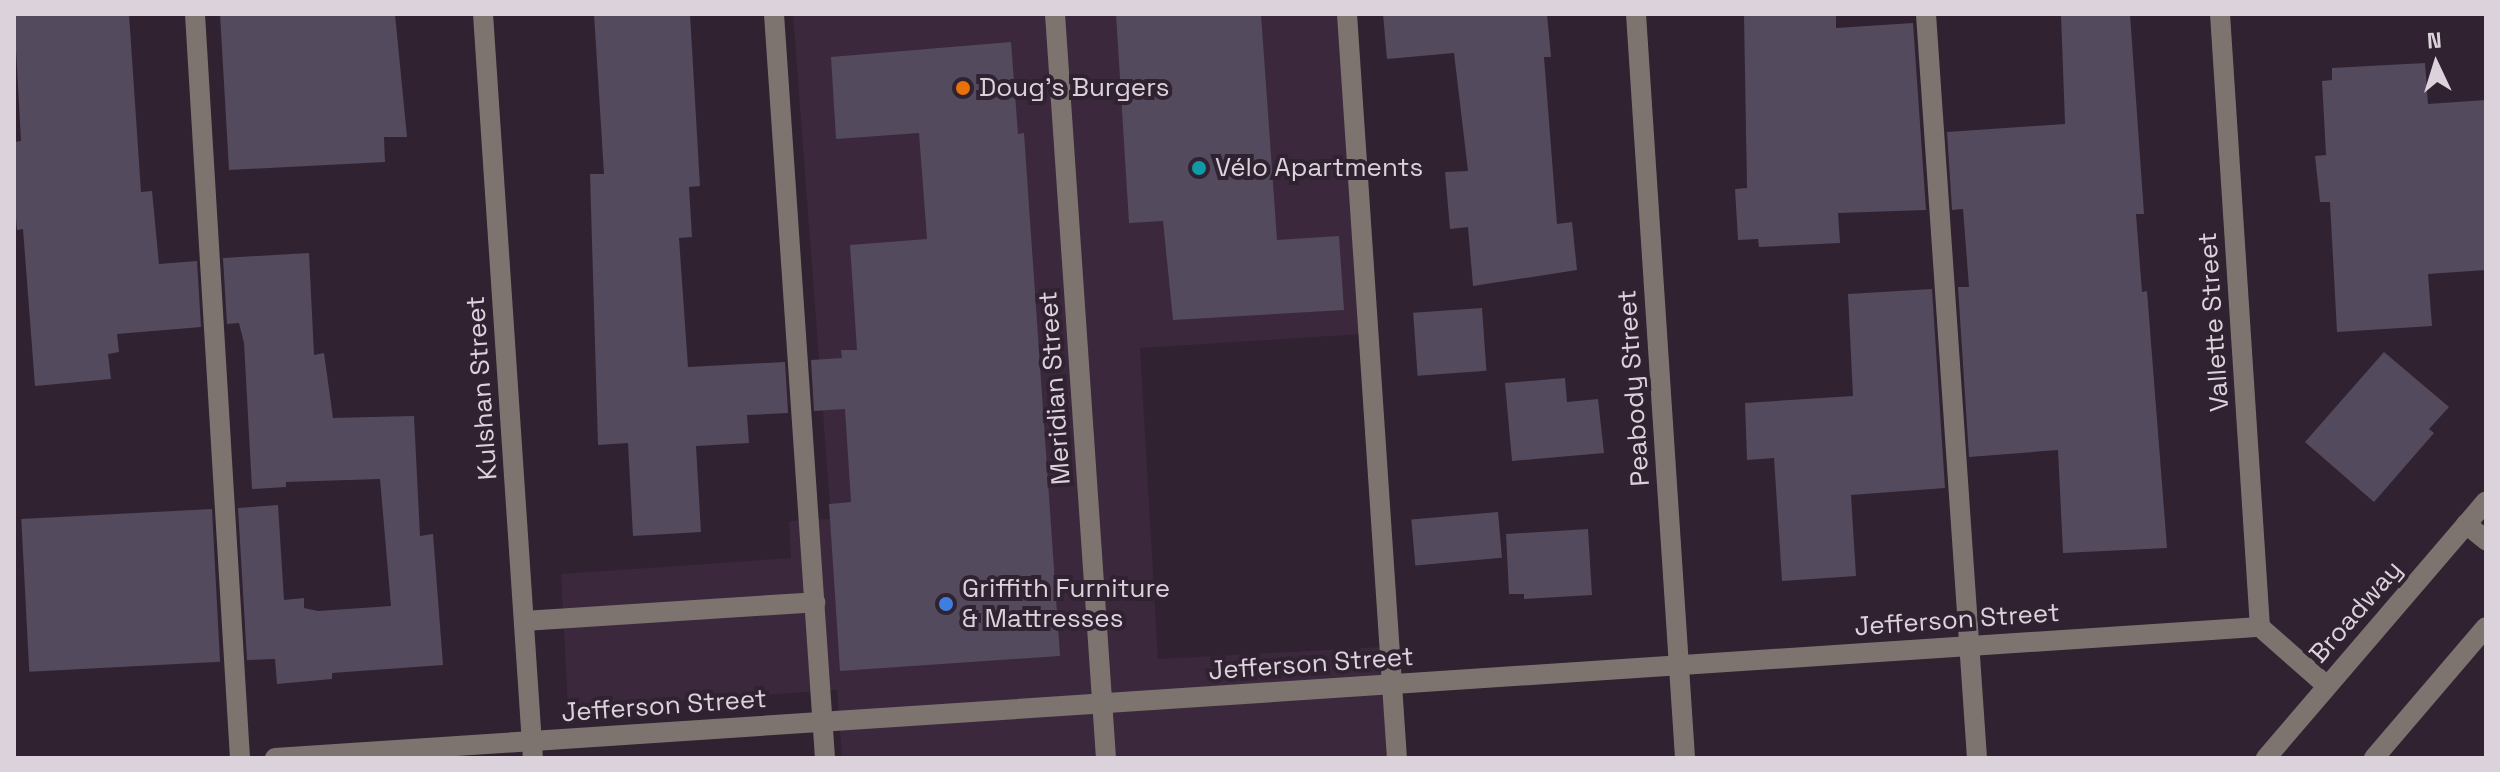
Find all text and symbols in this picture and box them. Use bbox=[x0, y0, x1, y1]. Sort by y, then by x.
north arrow bbox=[2396, 24, 2476, 104]
text: N bbox=[2426, 26, 2443, 55]
place label: Doug's Burgers bbox=[979, 72, 1169, 104]
marker: Doug's Burgers bbox=[954, 79, 972, 97]
place label: Vélo Apartments bbox=[1215, 152, 1423, 184]
marker: Vélo Apartments bbox=[1190, 159, 1208, 177]
street label: Vallette Street bbox=[2192, 231, 2236, 413]
street label: Peabody Street bbox=[1612, 289, 1656, 487]
street label: Meridian Street bbox=[1033, 290, 1077, 486]
street label: Kulshan Street bbox=[460, 295, 504, 481]
street label: Broadway bbox=[2303, 555, 2409, 669]
place label: Griffith Furniture & Mattresses bbox=[962, 573, 1170, 634]
marker: Griffith Furniture & Mattresses bbox=[937, 595, 955, 613]
street label: Jefferson Street bbox=[1853, 597, 2061, 643]
street label: Jefferson Street bbox=[1207, 641, 1415, 687]
street label: Jefferson Street bbox=[560, 683, 768, 729]

